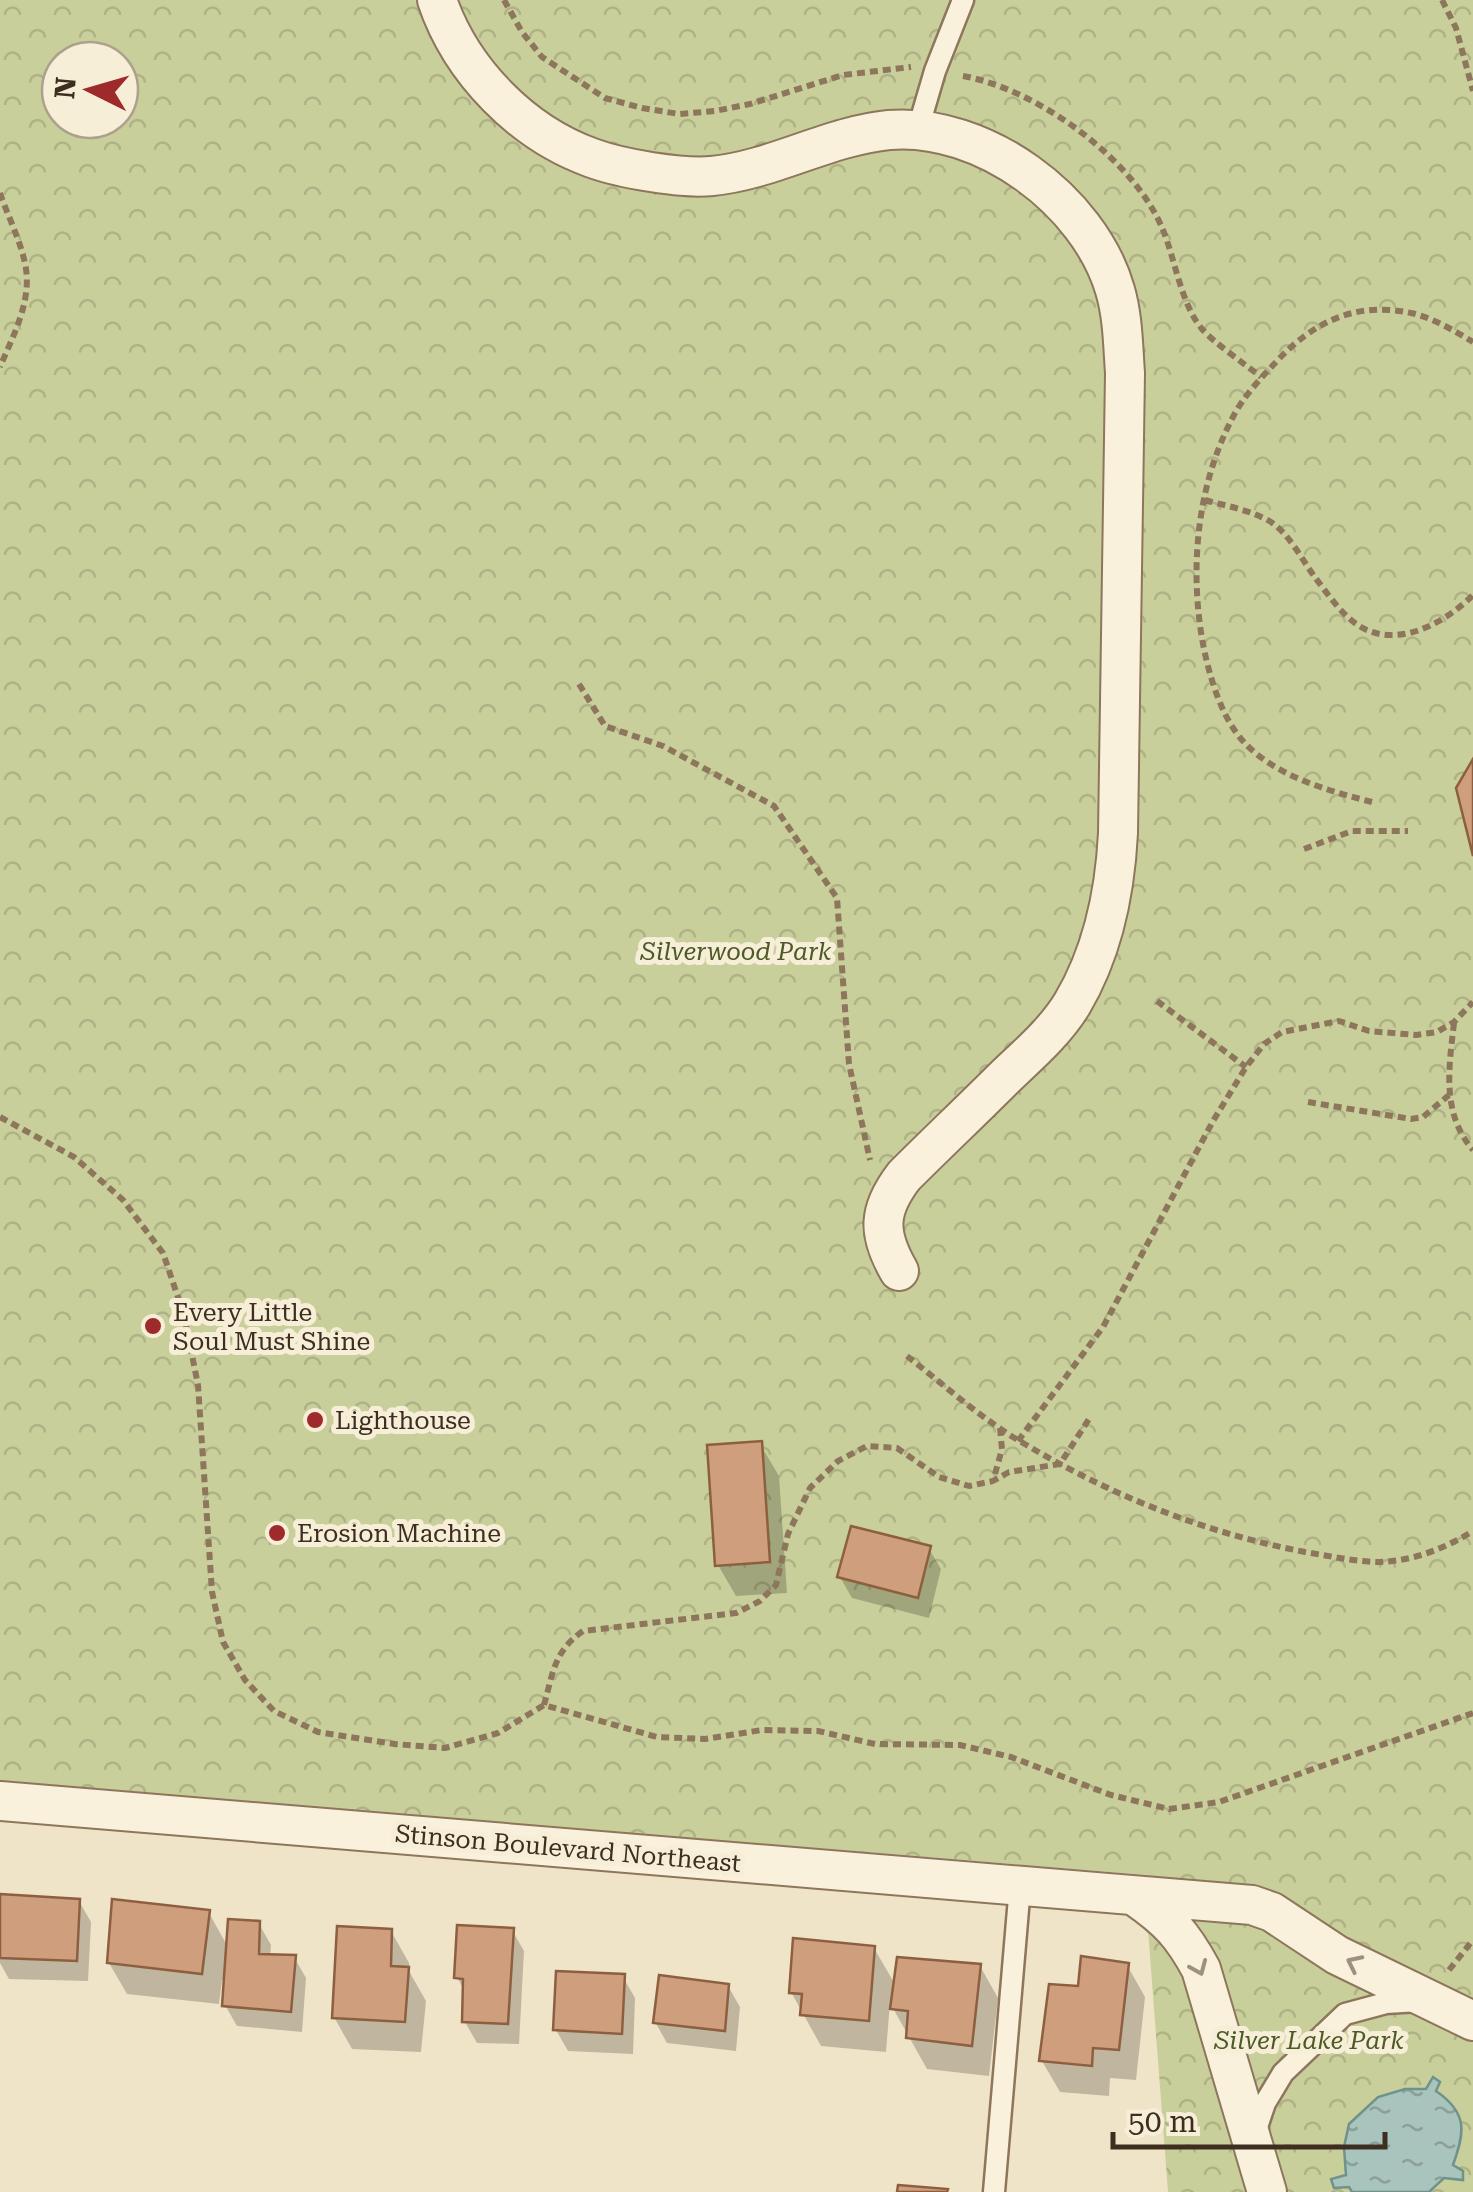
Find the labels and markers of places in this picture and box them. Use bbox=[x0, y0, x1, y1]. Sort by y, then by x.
place label: Every Little Soul Must Shine bbox=[173, 1298, 370, 1356]
marker: Every Little Soul Must Shine bbox=[142, 1315, 164, 1337]
place label: Lighthouse bbox=[335, 1406, 471, 1435]
marker: Lighthouse bbox=[304, 1409, 326, 1431]
place label: Erosion Machine bbox=[297, 1519, 501, 1548]
marker: Erosion Machine bbox=[266, 1522, 288, 1544]

